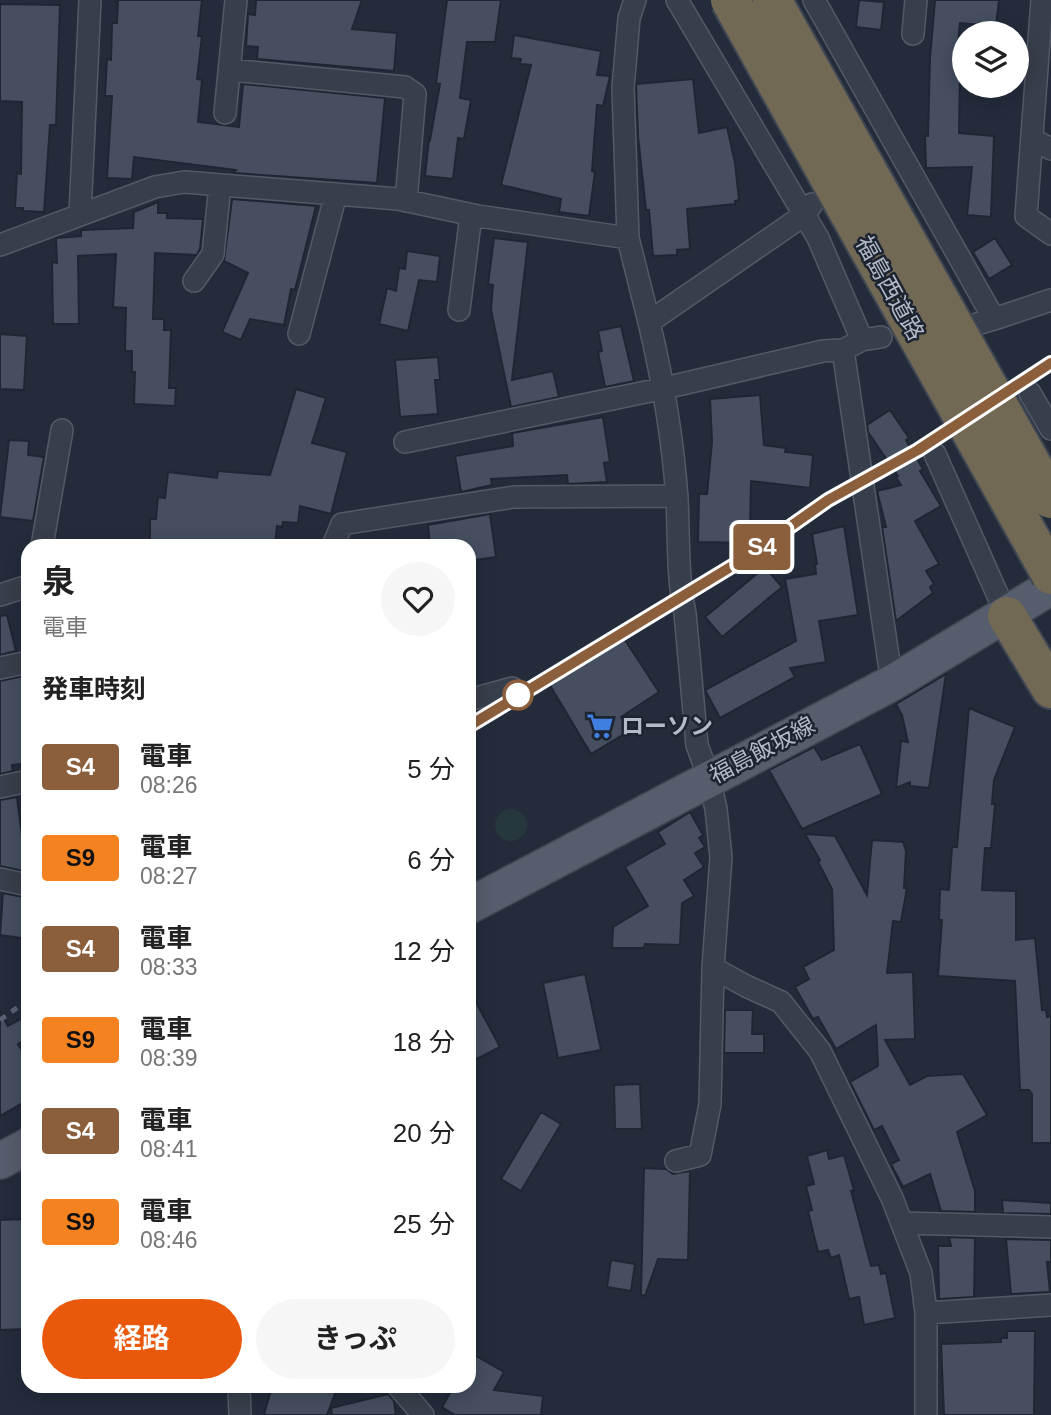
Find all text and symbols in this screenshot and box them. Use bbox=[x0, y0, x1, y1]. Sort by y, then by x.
map controls bbox=[952, 21, 1029, 98]
button: layers bbox=[952, 21, 1029, 98]
street label: 福島西道路 bbox=[851, 231, 929, 345]
line badge: S4 bbox=[730, 524, 794, 570]
text: S4 bbox=[747, 533, 777, 560]
button: heart bbox=[381, 562, 455, 636]
text: 泉 bbox=[42, 563, 75, 600]
text: 電車 bbox=[42, 614, 88, 640]
text: 発車時刻 bbox=[42, 674, 146, 704]
unlabelled marker bbox=[503, 680, 533, 710]
supermarket icon: ローソン bbox=[585, 711, 615, 741]
street label: 福島飯坂線 bbox=[705, 712, 819, 788]
place label: ローソン bbox=[621, 713, 713, 739]
text: 電車 bbox=[140, 741, 192, 771]
text: S4 bbox=[66, 753, 95, 780]
text: 5 分 bbox=[407, 754, 455, 784]
text: 08:26 bbox=[140, 772, 198, 798]
text: 電車 bbox=[140, 832, 192, 862]
text: S9 bbox=[66, 844, 95, 871]
text: 6 分 bbox=[407, 845, 455, 875]
text: 08:27 bbox=[140, 863, 198, 889]
text: 電車 bbox=[140, 923, 192, 953]
text: S4 bbox=[66, 935, 95, 962]
text: 12 分 bbox=[393, 936, 455, 966]
text: 08:33 bbox=[140, 954, 198, 980]
text: 電車 bbox=[140, 1014, 192, 1044]
text: S9 bbox=[66, 1026, 95, 1053]
text: 18 分 bbox=[393, 1027, 455, 1057]
text: 08:39 bbox=[140, 1045, 198, 1071]
text: 電車 bbox=[140, 1105, 192, 1135]
text: S4 bbox=[66, 1117, 95, 1144]
text: 20 分 bbox=[393, 1118, 455, 1148]
text: 08:41 bbox=[140, 1136, 198, 1162]
text: 電車 bbox=[140, 1196, 192, 1226]
text: S9 bbox=[66, 1208, 95, 1235]
text: 25 分 bbox=[393, 1209, 455, 1239]
text: 08:46 bbox=[140, 1227, 198, 1253]
button: 経路 bbox=[42, 1299, 242, 1379]
button: きっぷ bbox=[256, 1299, 455, 1379]

